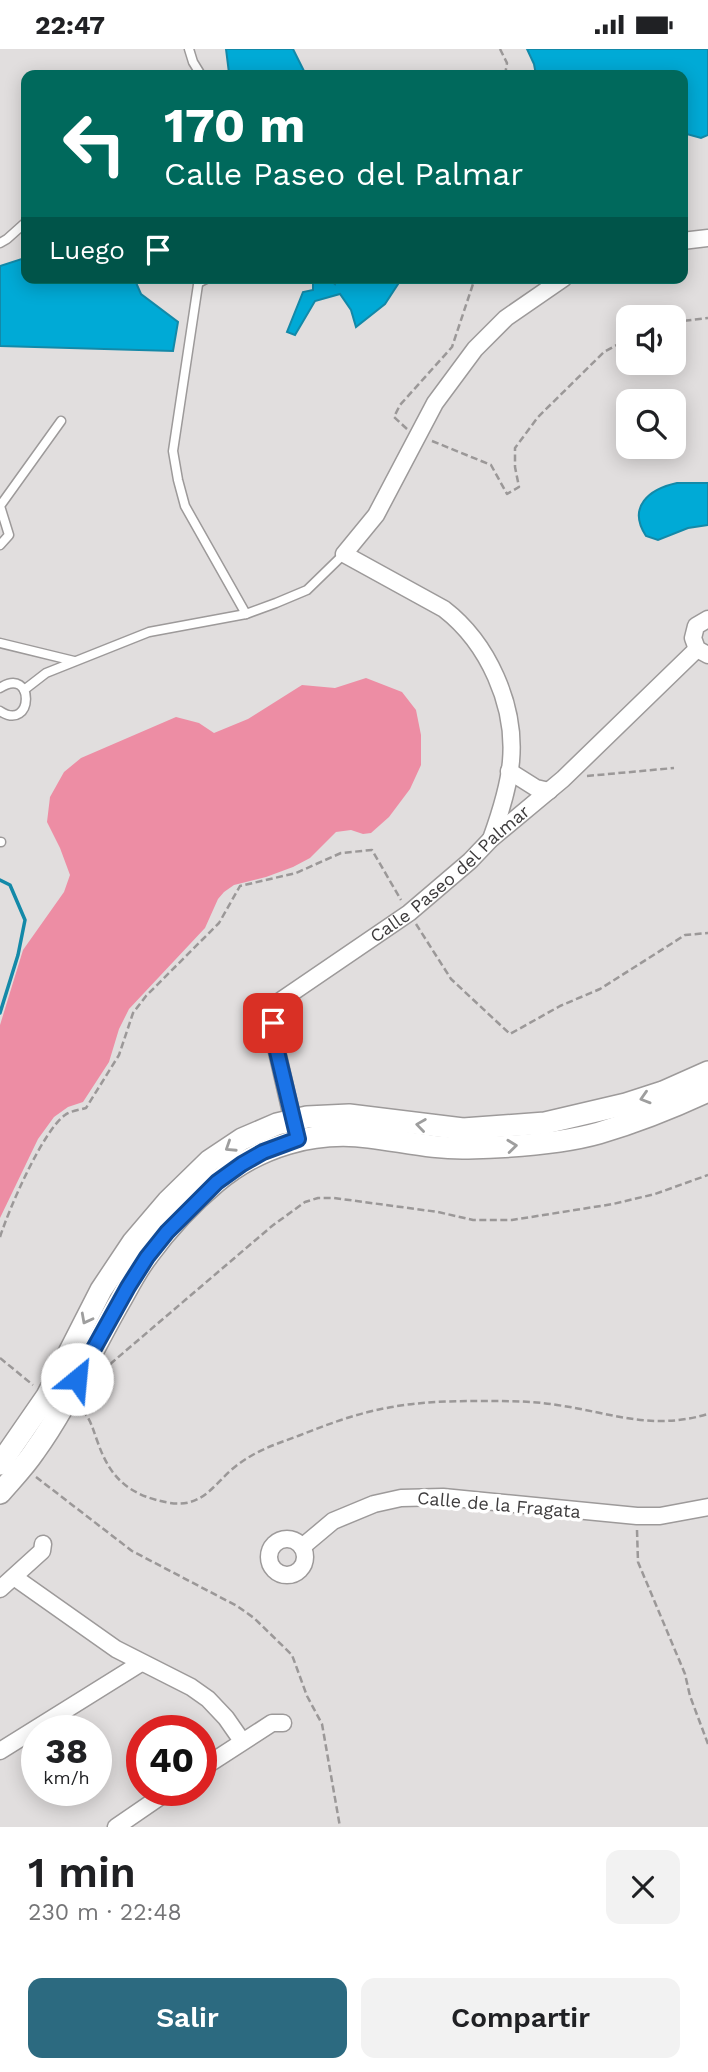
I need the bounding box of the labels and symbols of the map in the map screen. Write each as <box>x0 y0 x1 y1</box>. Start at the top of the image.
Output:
street label: Calle Paseo del Palmar <box>366 800 533 946</box>
pin <box>243 993 303 1053</box>
one-way arrow <box>639 1089 651 1104</box>
one-way arrow <box>415 1118 427 1133</box>
one-way arrow <box>225 1139 238 1152</box>
one-way arrow <box>507 1139 518 1154</box>
one-way arrow <box>80 1312 94 1324</box>
position arrow <box>40 1342 114 1416</box>
street label: Calle de la Fragata <box>416 1487 582 1522</box>
speed limit sign: 40 <box>126 1715 217 1806</box>

